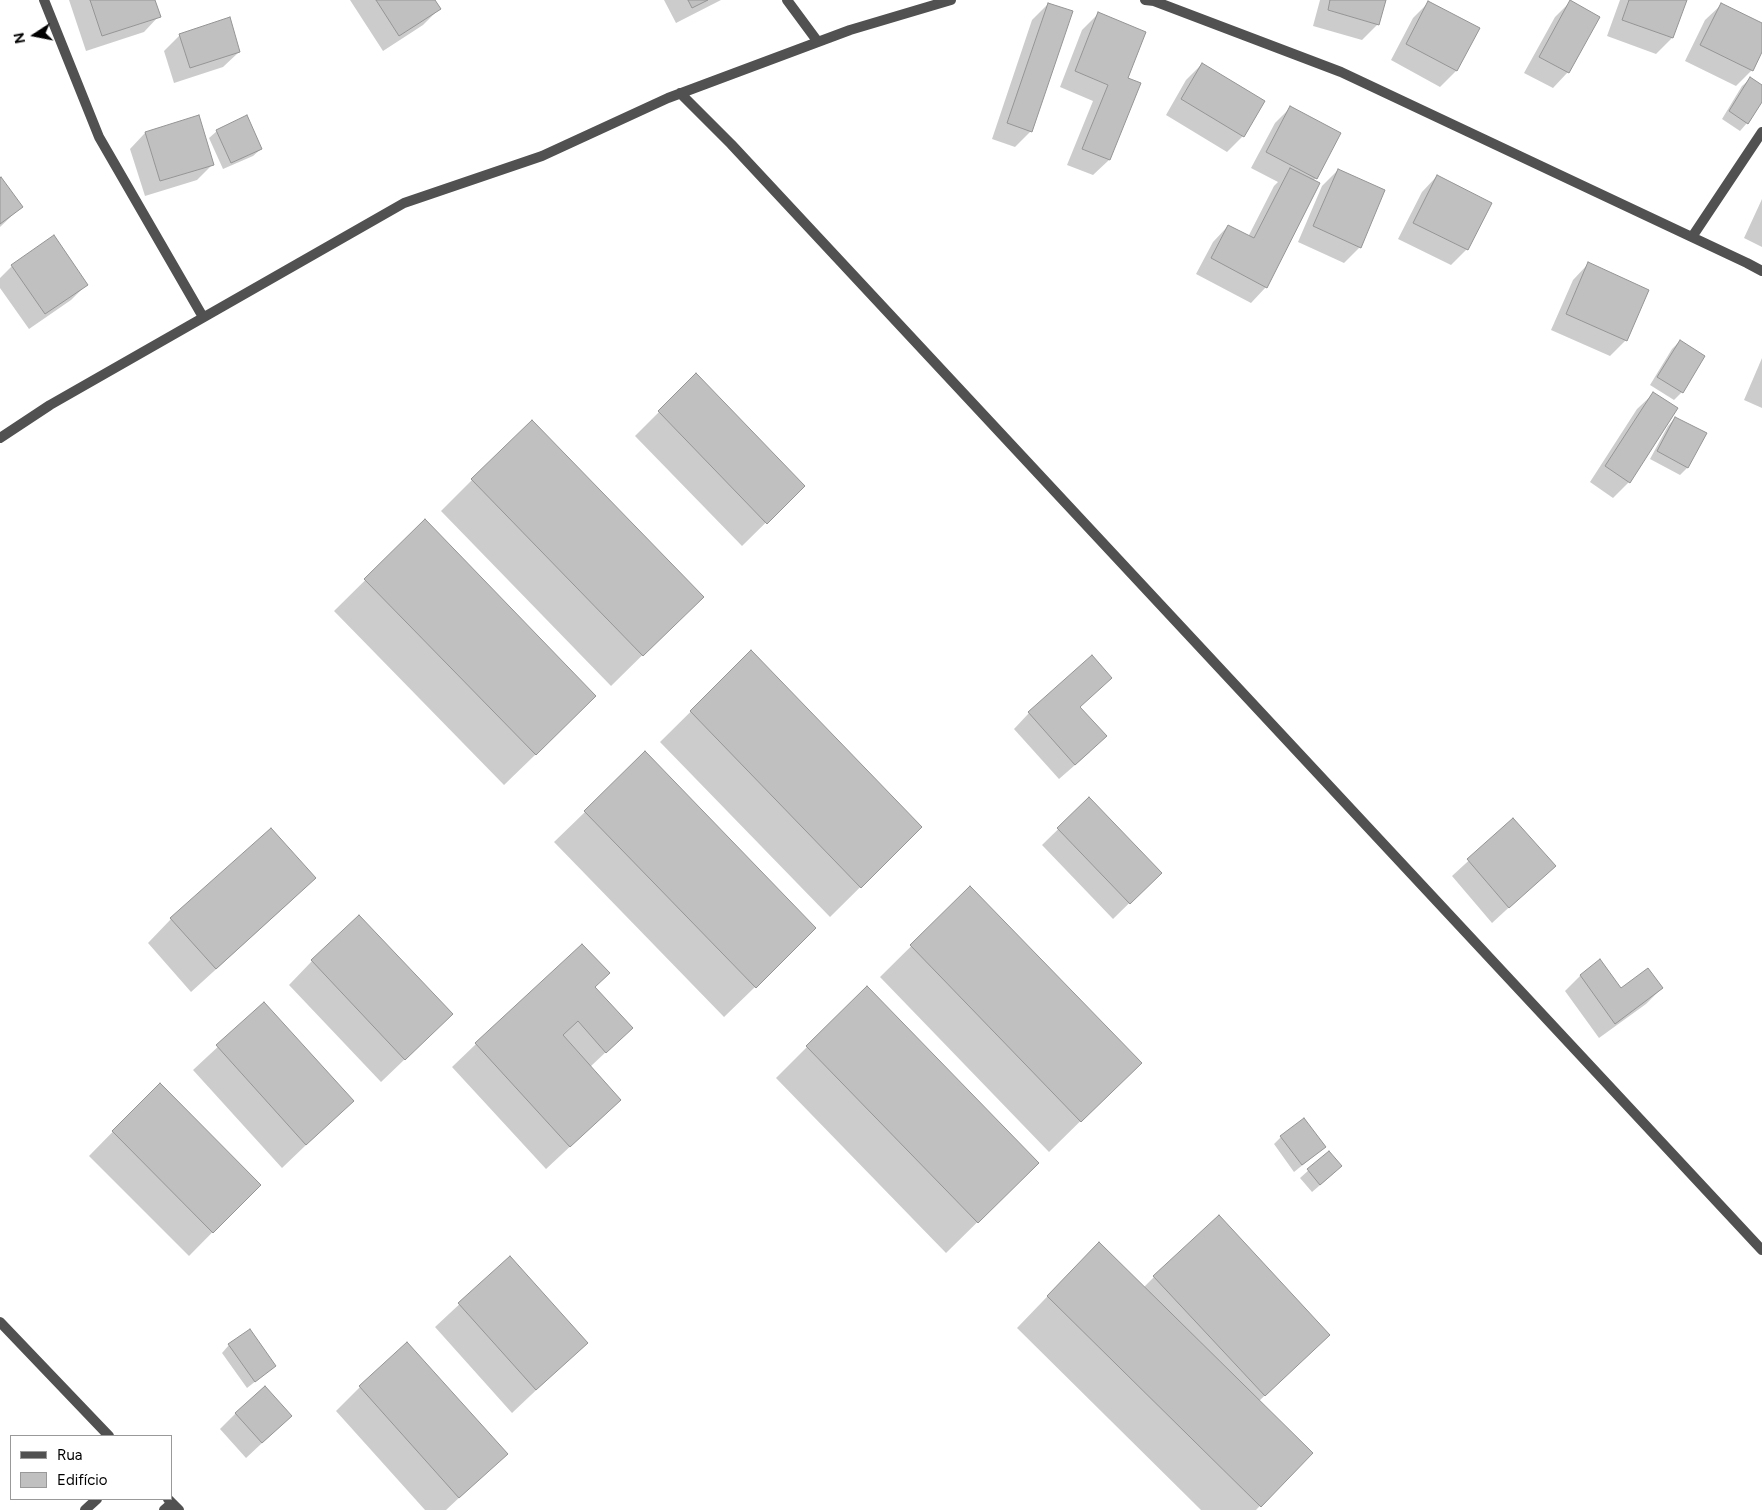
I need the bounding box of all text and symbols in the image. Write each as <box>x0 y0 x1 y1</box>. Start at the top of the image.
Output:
north arrow <box>10 10 60 60</box>
text: N <box>10 31 29 45</box>
legend <box>10 1435 172 1500</box>
text: Rua <box>57 1446 82 1464</box>
text: Edifício <box>57 1471 107 1489</box>

